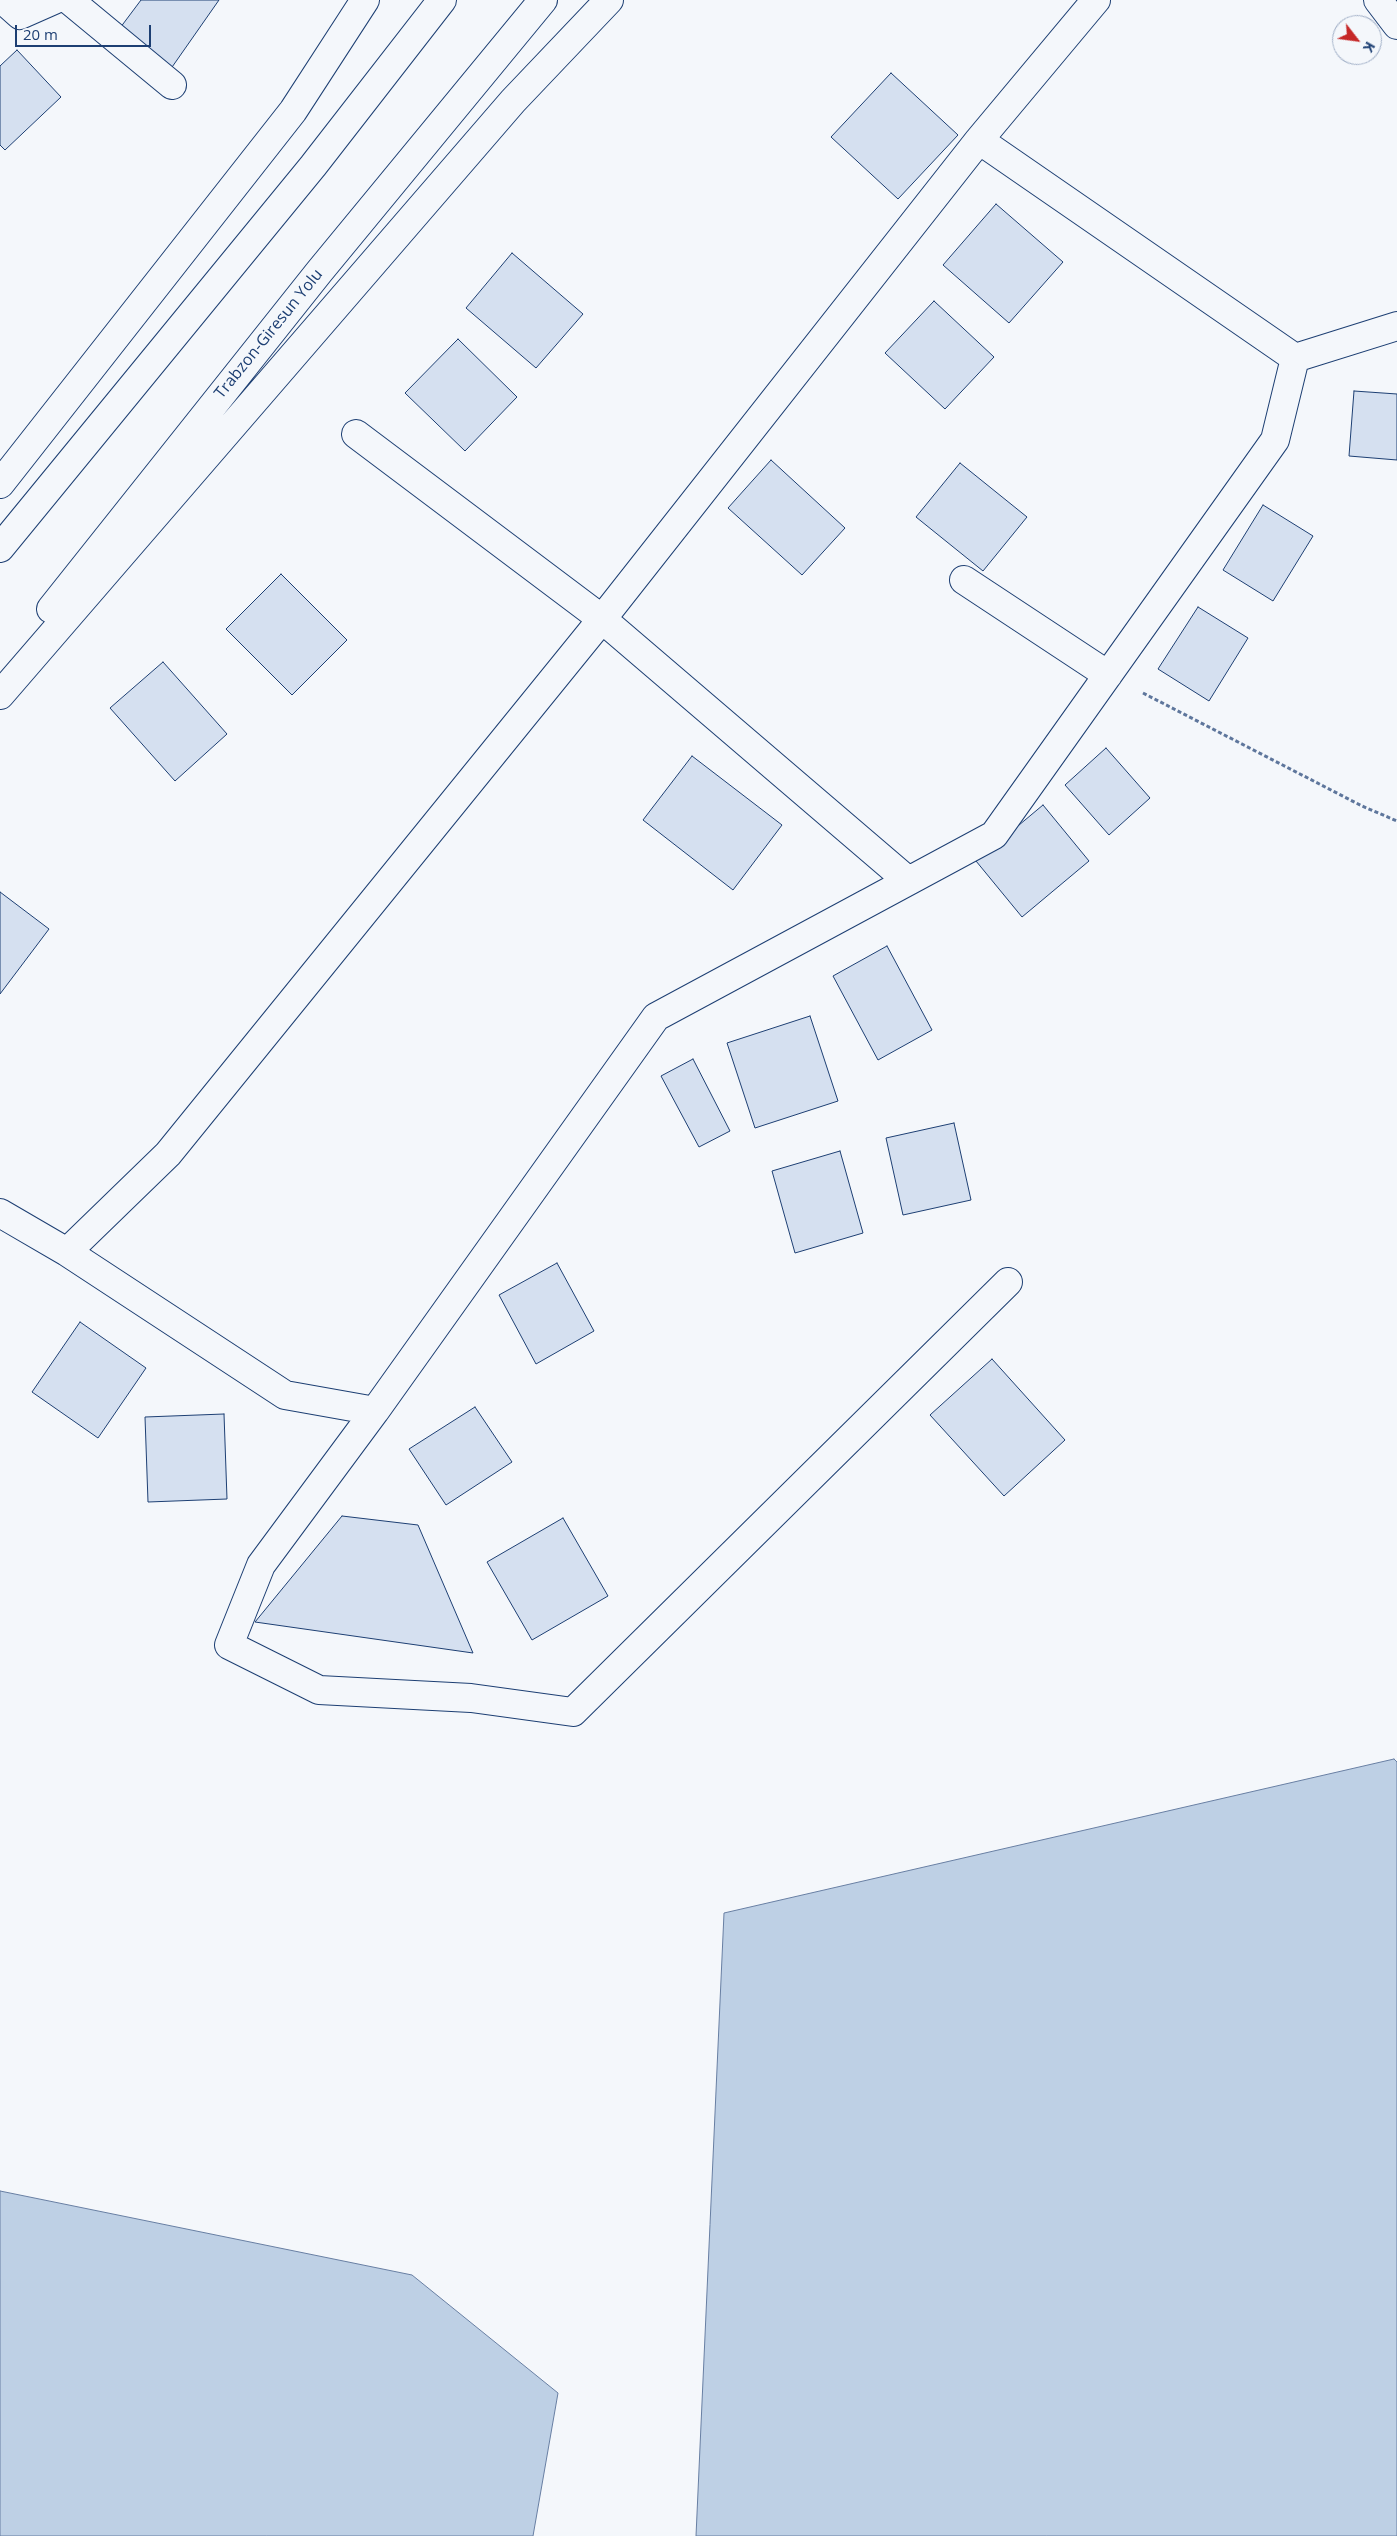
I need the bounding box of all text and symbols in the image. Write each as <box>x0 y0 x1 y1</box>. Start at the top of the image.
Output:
scale bar <box>18 15 154 47</box>
north arrow <box>1332 15 1382 65</box>
text: 20 m <box>23 24 58 44</box>
text: K <box>1359 38 1380 56</box>
street label: Trabzon-Giresun Yolu <box>211 265 327 403</box>

